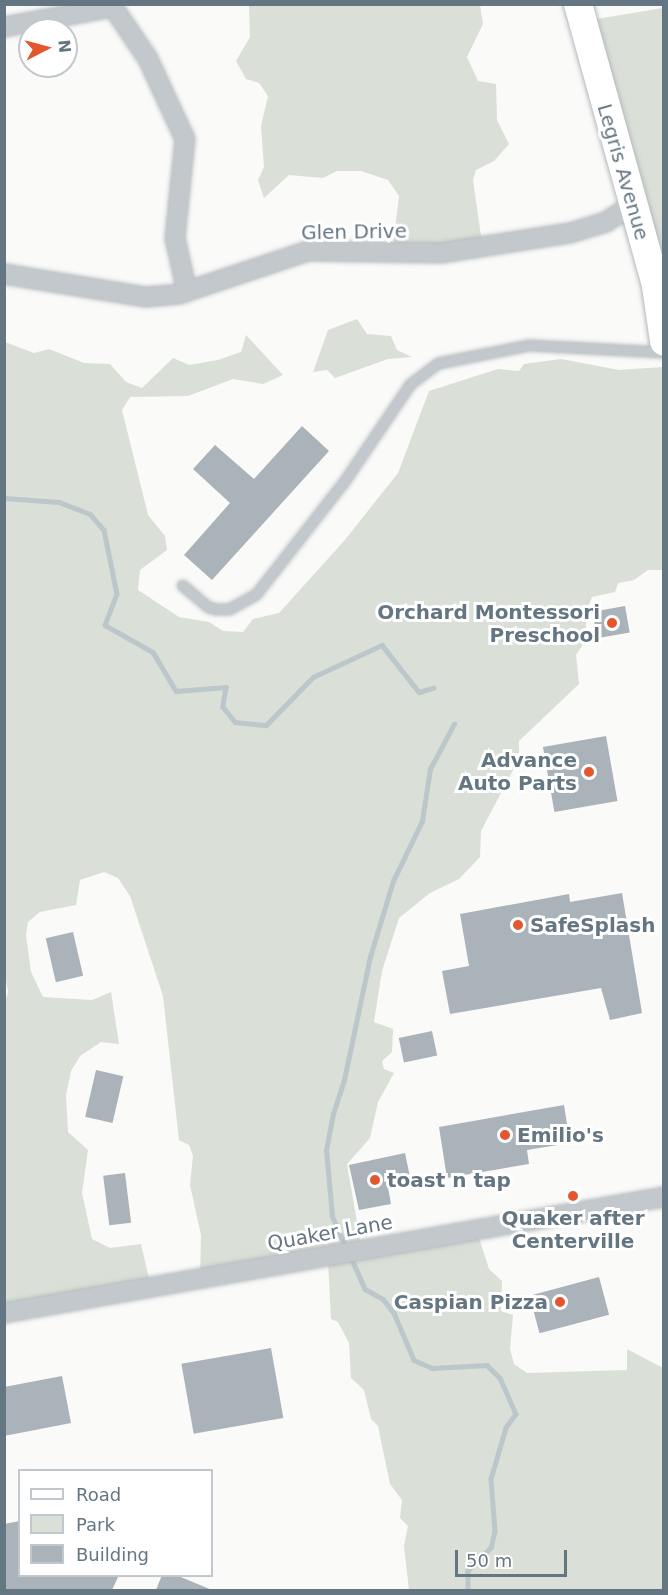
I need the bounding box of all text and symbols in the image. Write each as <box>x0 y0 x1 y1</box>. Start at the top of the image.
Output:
north arrow <box>18 18 78 78</box>
text: N <box>54 39 75 54</box>
street label: Legris Avenue <box>592 101 654 243</box>
street label: Glen Drive <box>301 219 407 245</box>
place label: Orchard Montessori Preschool <box>377 600 600 647</box>
marker: Orchard Montessori Preschool <box>605 616 619 630</box>
place label: Advance Auto Parts <box>458 748 577 795</box>
marker: Advance Auto Parts <box>582 765 596 779</box>
place label: SafeSplash <box>530 913 655 937</box>
marker: SafeSplash <box>511 918 525 932</box>
place label: Emilio's <box>517 1123 604 1147</box>
marker: Emilio's <box>498 1128 512 1142</box>
place label: toast n tap <box>387 1168 511 1192</box>
marker: toast n tap <box>368 1173 382 1187</box>
marker: Quaker after Centerville <box>566 1189 580 1203</box>
place label: Quaker after Centerville <box>501 1206 645 1253</box>
street label: Quaker Lane <box>265 1210 395 1256</box>
place label: Caspian Pizza <box>394 1290 548 1314</box>
marker: Caspian Pizza <box>553 1295 567 1309</box>
legend <box>18 1469 213 1577</box>
text: Road <box>76 1484 121 1505</box>
text: Park <box>76 1514 115 1535</box>
scale bar <box>458 1538 570 1576</box>
text: Building <box>76 1544 149 1565</box>
text: 50 m <box>466 1550 512 1571</box>

